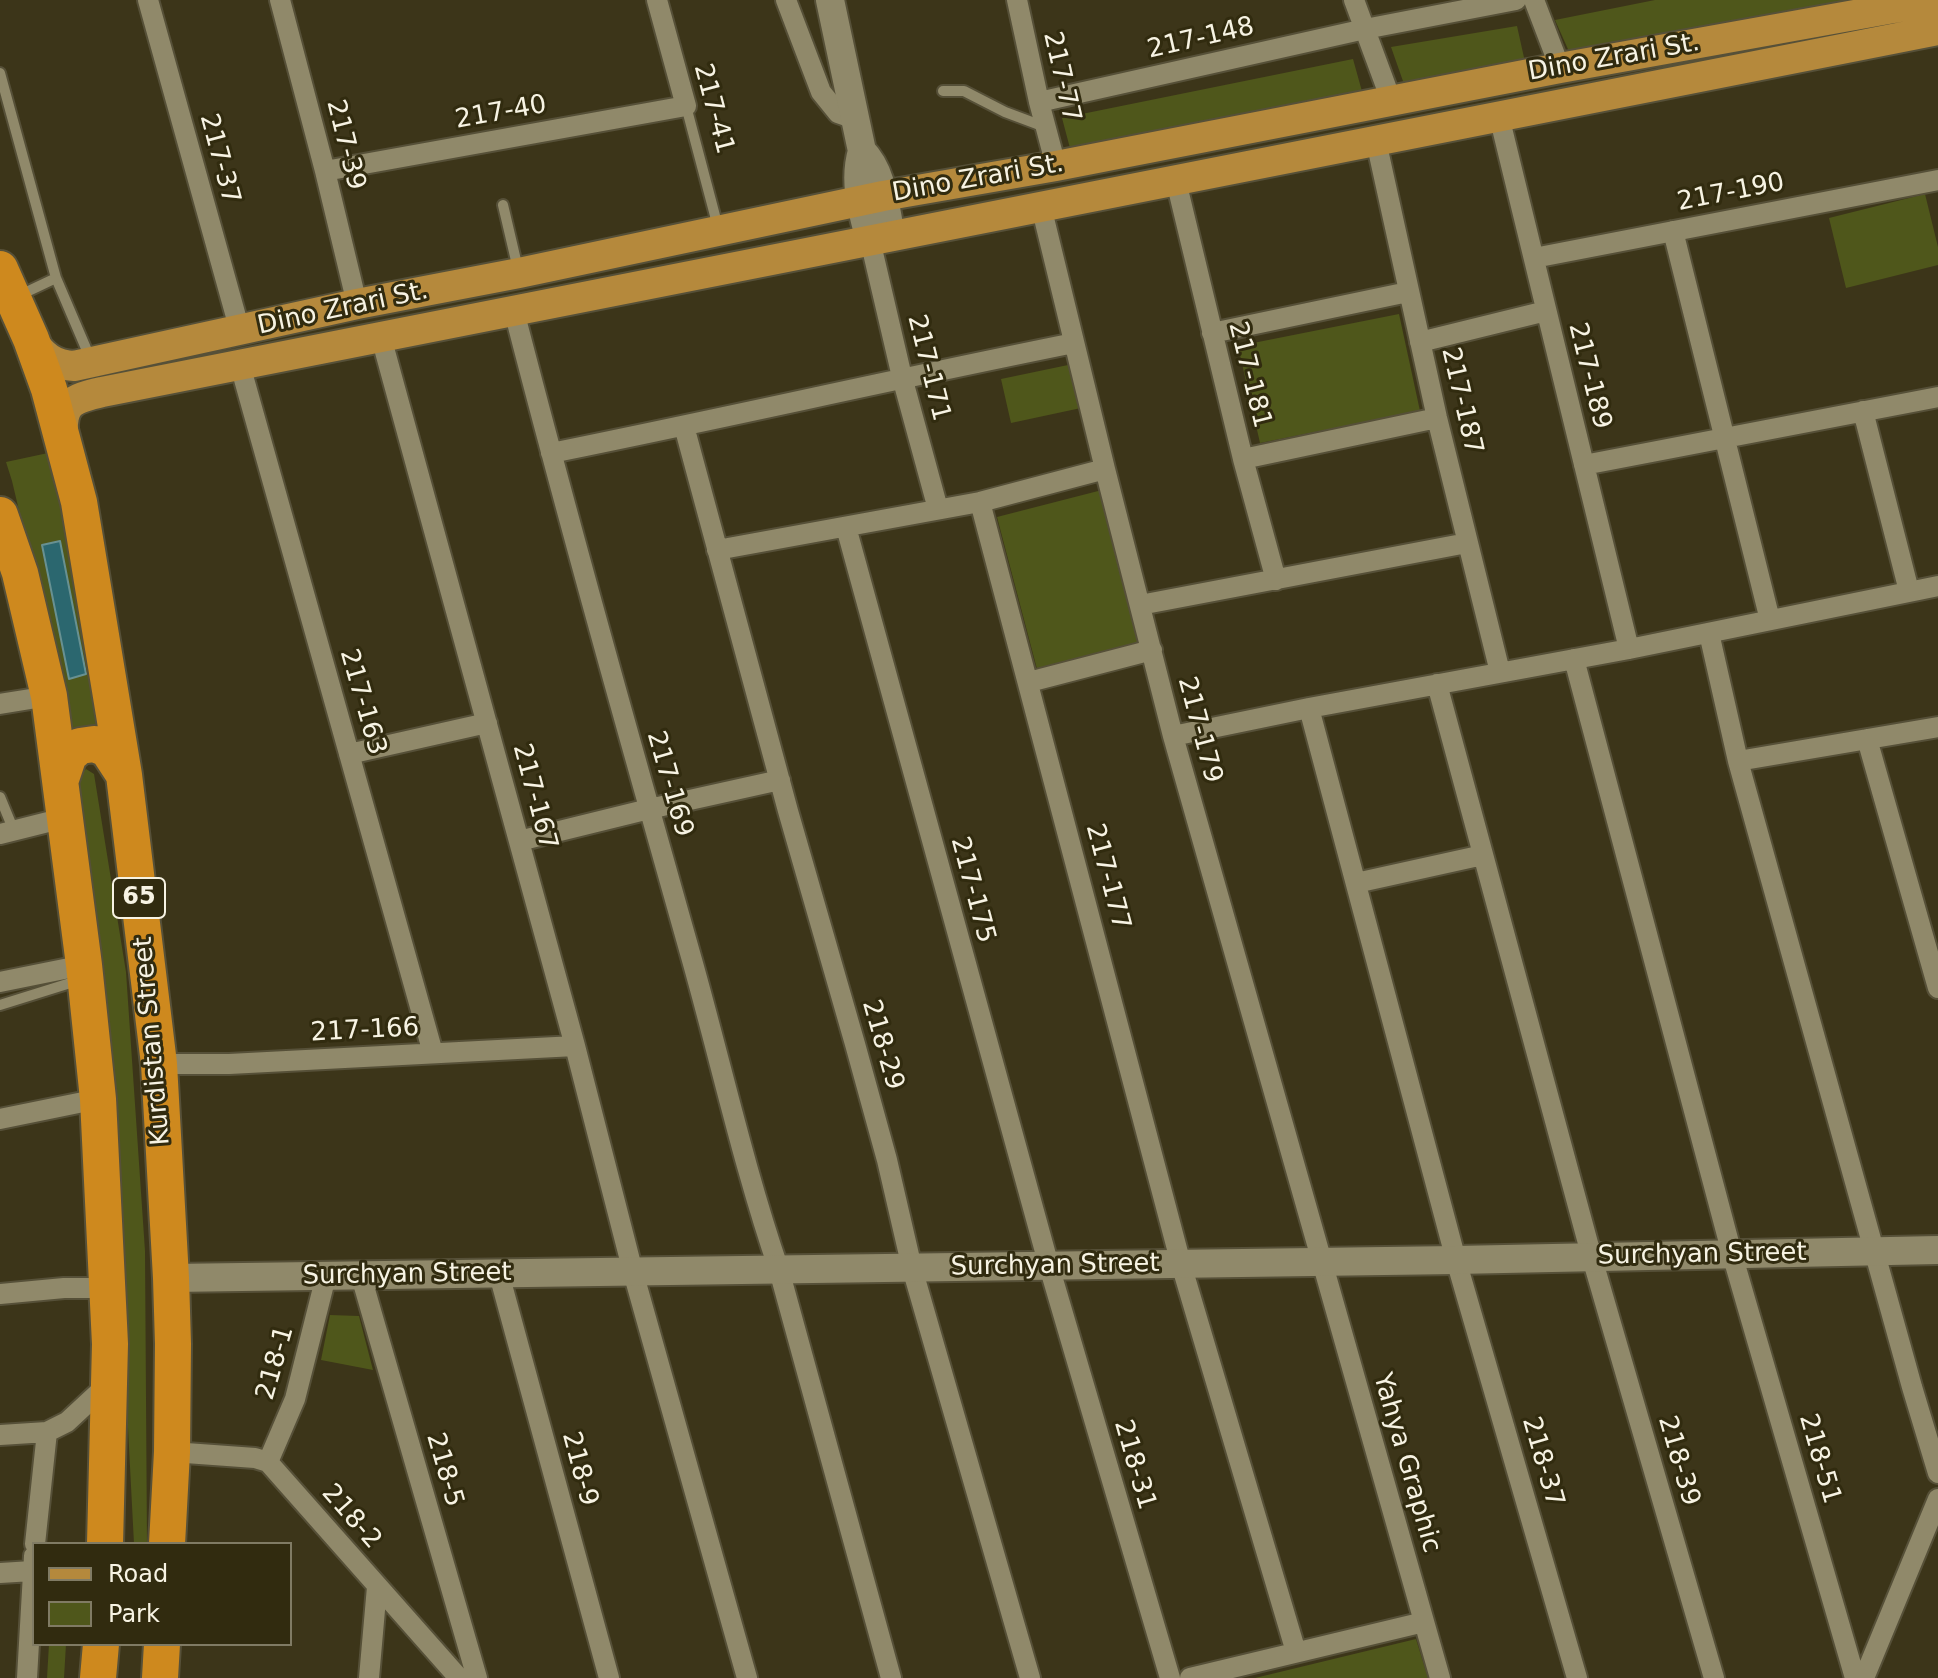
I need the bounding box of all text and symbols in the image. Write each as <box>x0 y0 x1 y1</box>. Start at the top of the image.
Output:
street label: 217-148 <box>1145 12 1257 66</box>
street label: Dino Zrari St. <box>1526 28 1702 88</box>
street label: 217-77 <box>1035 29 1087 125</box>
street label: 217-41 <box>686 60 740 158</box>
street label: 217-40 <box>453 90 549 136</box>
street label: 217-39 <box>319 97 371 193</box>
street label: 217-37 <box>192 110 246 208</box>
street label: Dino Zrari St. <box>890 149 1066 209</box>
street label: 217-190 <box>1675 167 1787 219</box>
street label: Dino Zrari St. <box>255 276 431 342</box>
street label: 217-171 <box>900 312 956 424</box>
street label: 217-181 <box>1221 319 1277 431</box>
street label: 217-189 <box>1561 320 1617 432</box>
street label: 217-187 <box>1434 345 1488 457</box>
street label: 217-163 <box>332 645 392 759</box>
street label: 217-179 <box>1170 673 1228 787</box>
street label: 217-169 <box>639 727 699 841</box>
street label: 217-167 <box>505 740 563 854</box>
street label: 217-177 <box>1078 820 1136 934</box>
street label: 217-175 <box>943 833 1001 947</box>
road number: 65 <box>113 878 165 918</box>
street label: Kurdistan Street <box>128 935 178 1147</box>
street label: 218-29 <box>854 996 910 1094</box>
street label: 217-166 <box>310 1013 420 1049</box>
street label: Surchyan Street <box>1597 1238 1807 1272</box>
street label: Surchyan Street <box>950 1249 1160 1283</box>
street label: Surchyan Street <box>302 1258 512 1292</box>
street label: 218-1 <box>251 1322 301 1404</box>
street label: Yahya Graphic <box>1365 1370 1447 1556</box>
street label: 218-51 <box>1791 1410 1847 1508</box>
street label: 218-39 <box>1650 1412 1706 1510</box>
street label: 218-37 <box>1514 1413 1570 1511</box>
street label: 218-31 <box>1106 1416 1162 1514</box>
street label: 218-9 <box>554 1428 604 1510</box>
street label: 218-5 <box>419 1429 469 1511</box>
street label: 218-2 <box>314 1478 388 1556</box>
legend <box>32 1542 292 1646</box>
text: Road <box>108 1560 168 1588</box>
text: Park <box>108 1600 160 1628</box>

